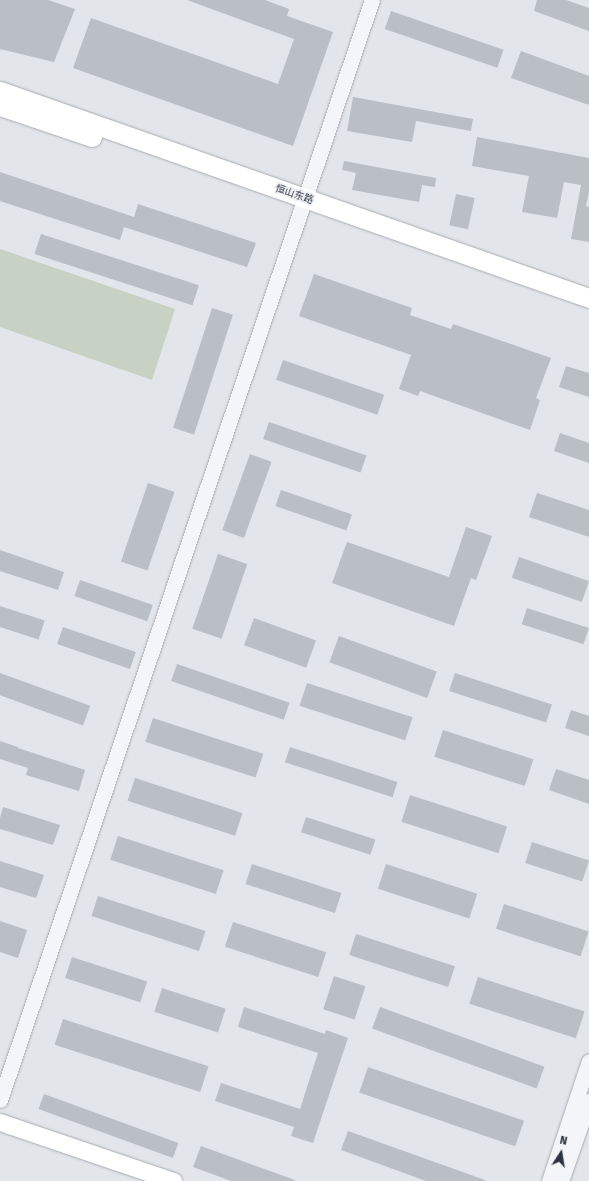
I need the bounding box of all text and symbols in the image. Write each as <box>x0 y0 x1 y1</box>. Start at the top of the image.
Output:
street label: 恒山东路 <box>273 183 315 207</box>
north arrow <box>541 1133 581 1173</box>
text: N <box>559 1134 569 1148</box>

